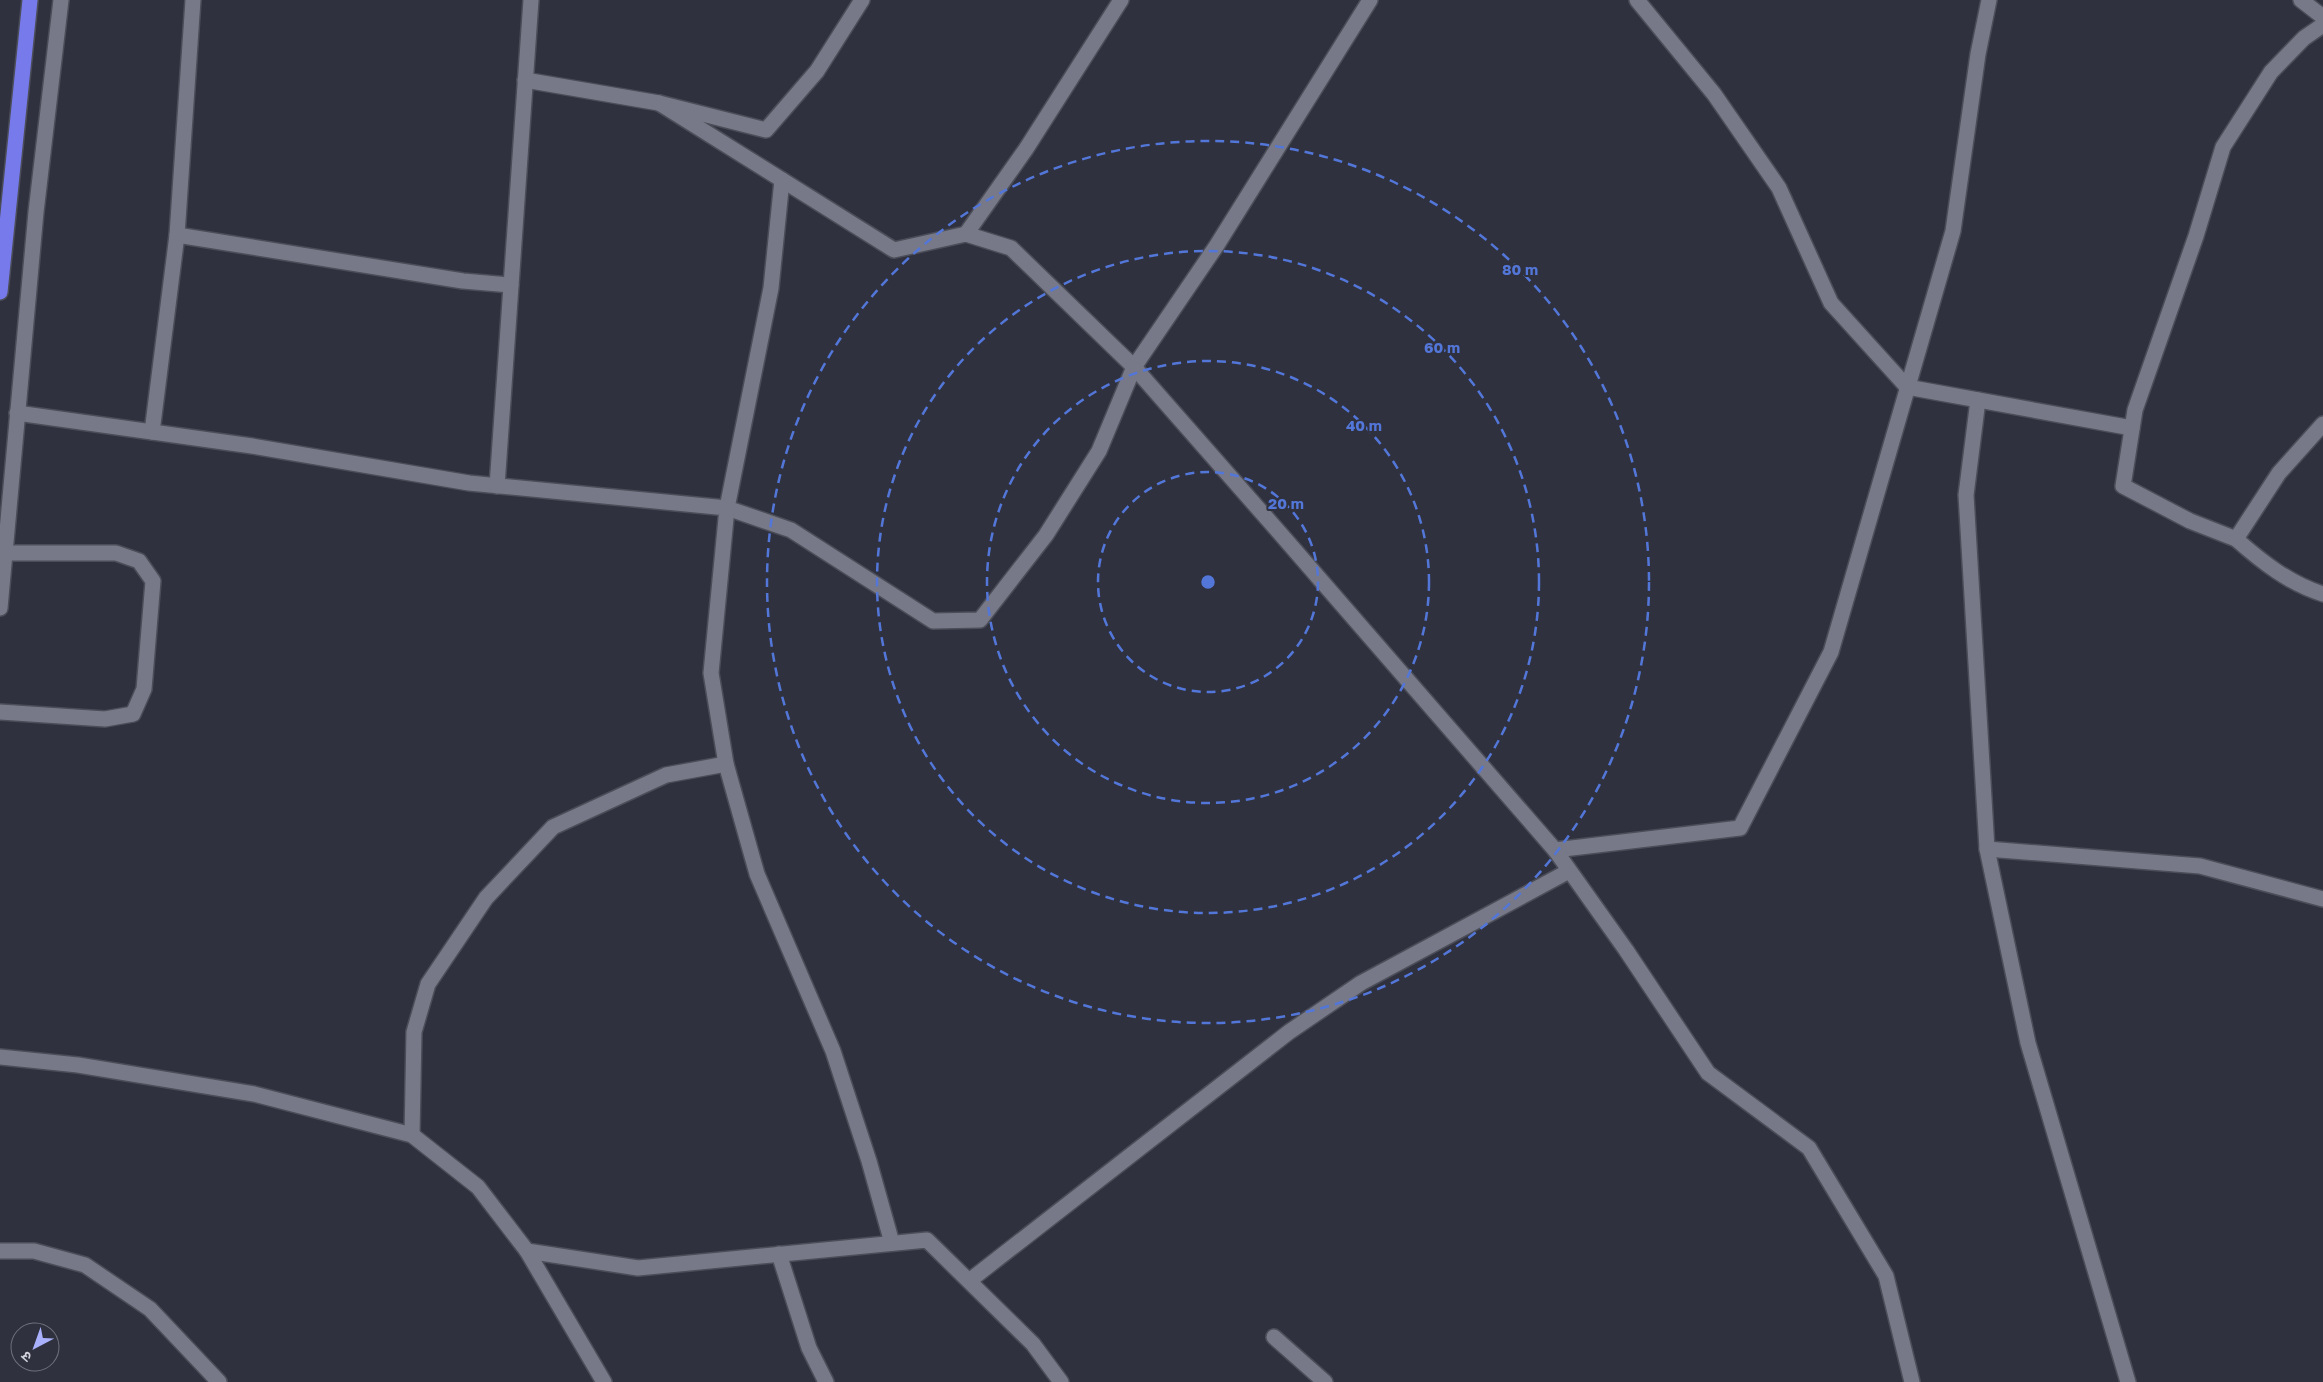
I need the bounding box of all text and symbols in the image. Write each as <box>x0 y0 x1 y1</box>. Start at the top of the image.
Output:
text: 80 m <box>1502 260 1538 278</box>
text: 60 m <box>1424 338 1460 356</box>
text: 40 m <box>1346 416 1382 434</box>
text: 20 m <box>1268 494 1304 512</box>
centre of rings <box>1199 573 1217 591</box>
north arrow <box>10 1322 60 1372</box>
text: उ <box>17 1348 35 1366</box>

